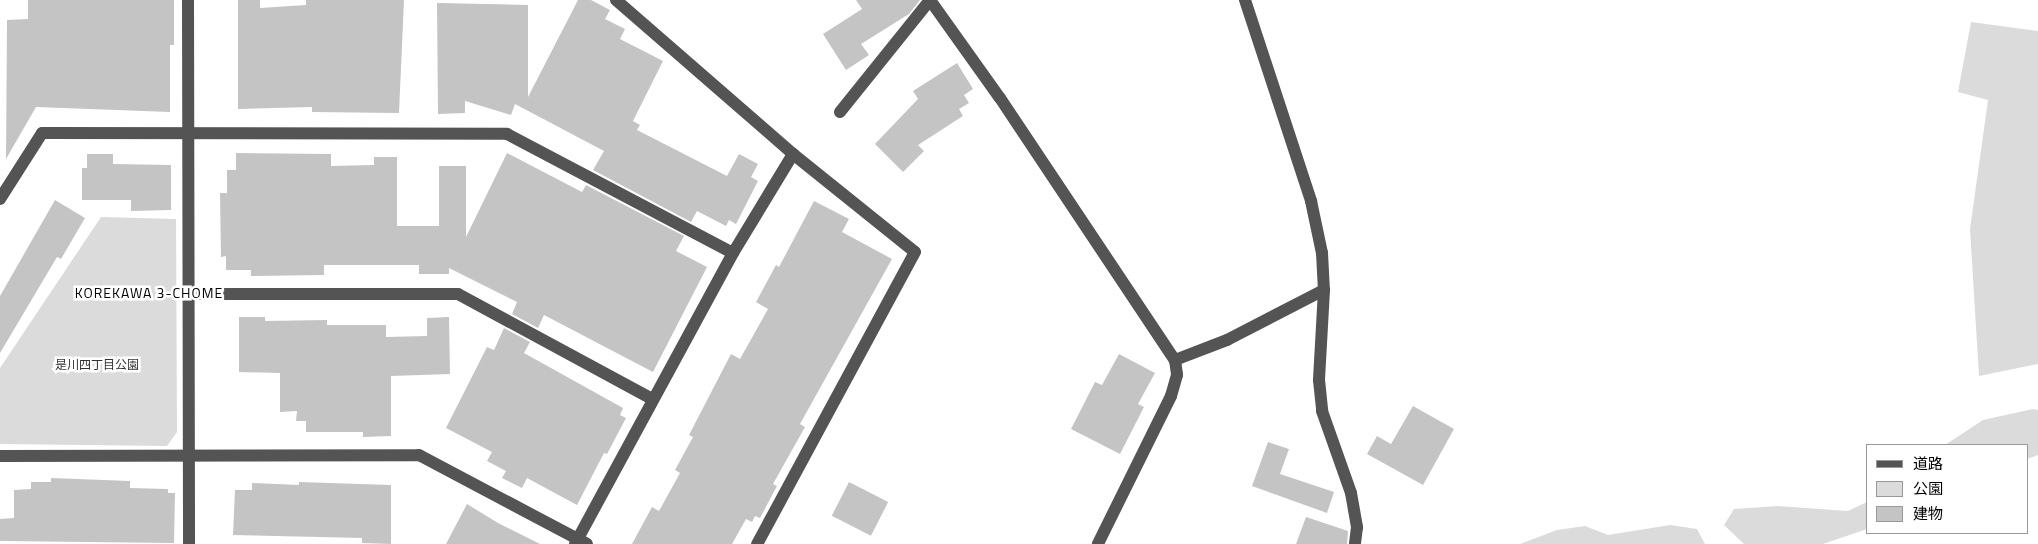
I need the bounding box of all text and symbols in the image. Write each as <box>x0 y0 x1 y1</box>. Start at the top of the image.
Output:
district label: KOREKAWA 3-CHOME <box>73 285 225 301</box>
park label: 是川四丁目公園 <box>55 358 139 372</box>
legend <box>1866 444 2028 534</box>
text: 道路 <box>1913 452 1943 475</box>
text: 公園 <box>1913 477 1943 500</box>
text: 建物 <box>1913 502 1943 525</box>

